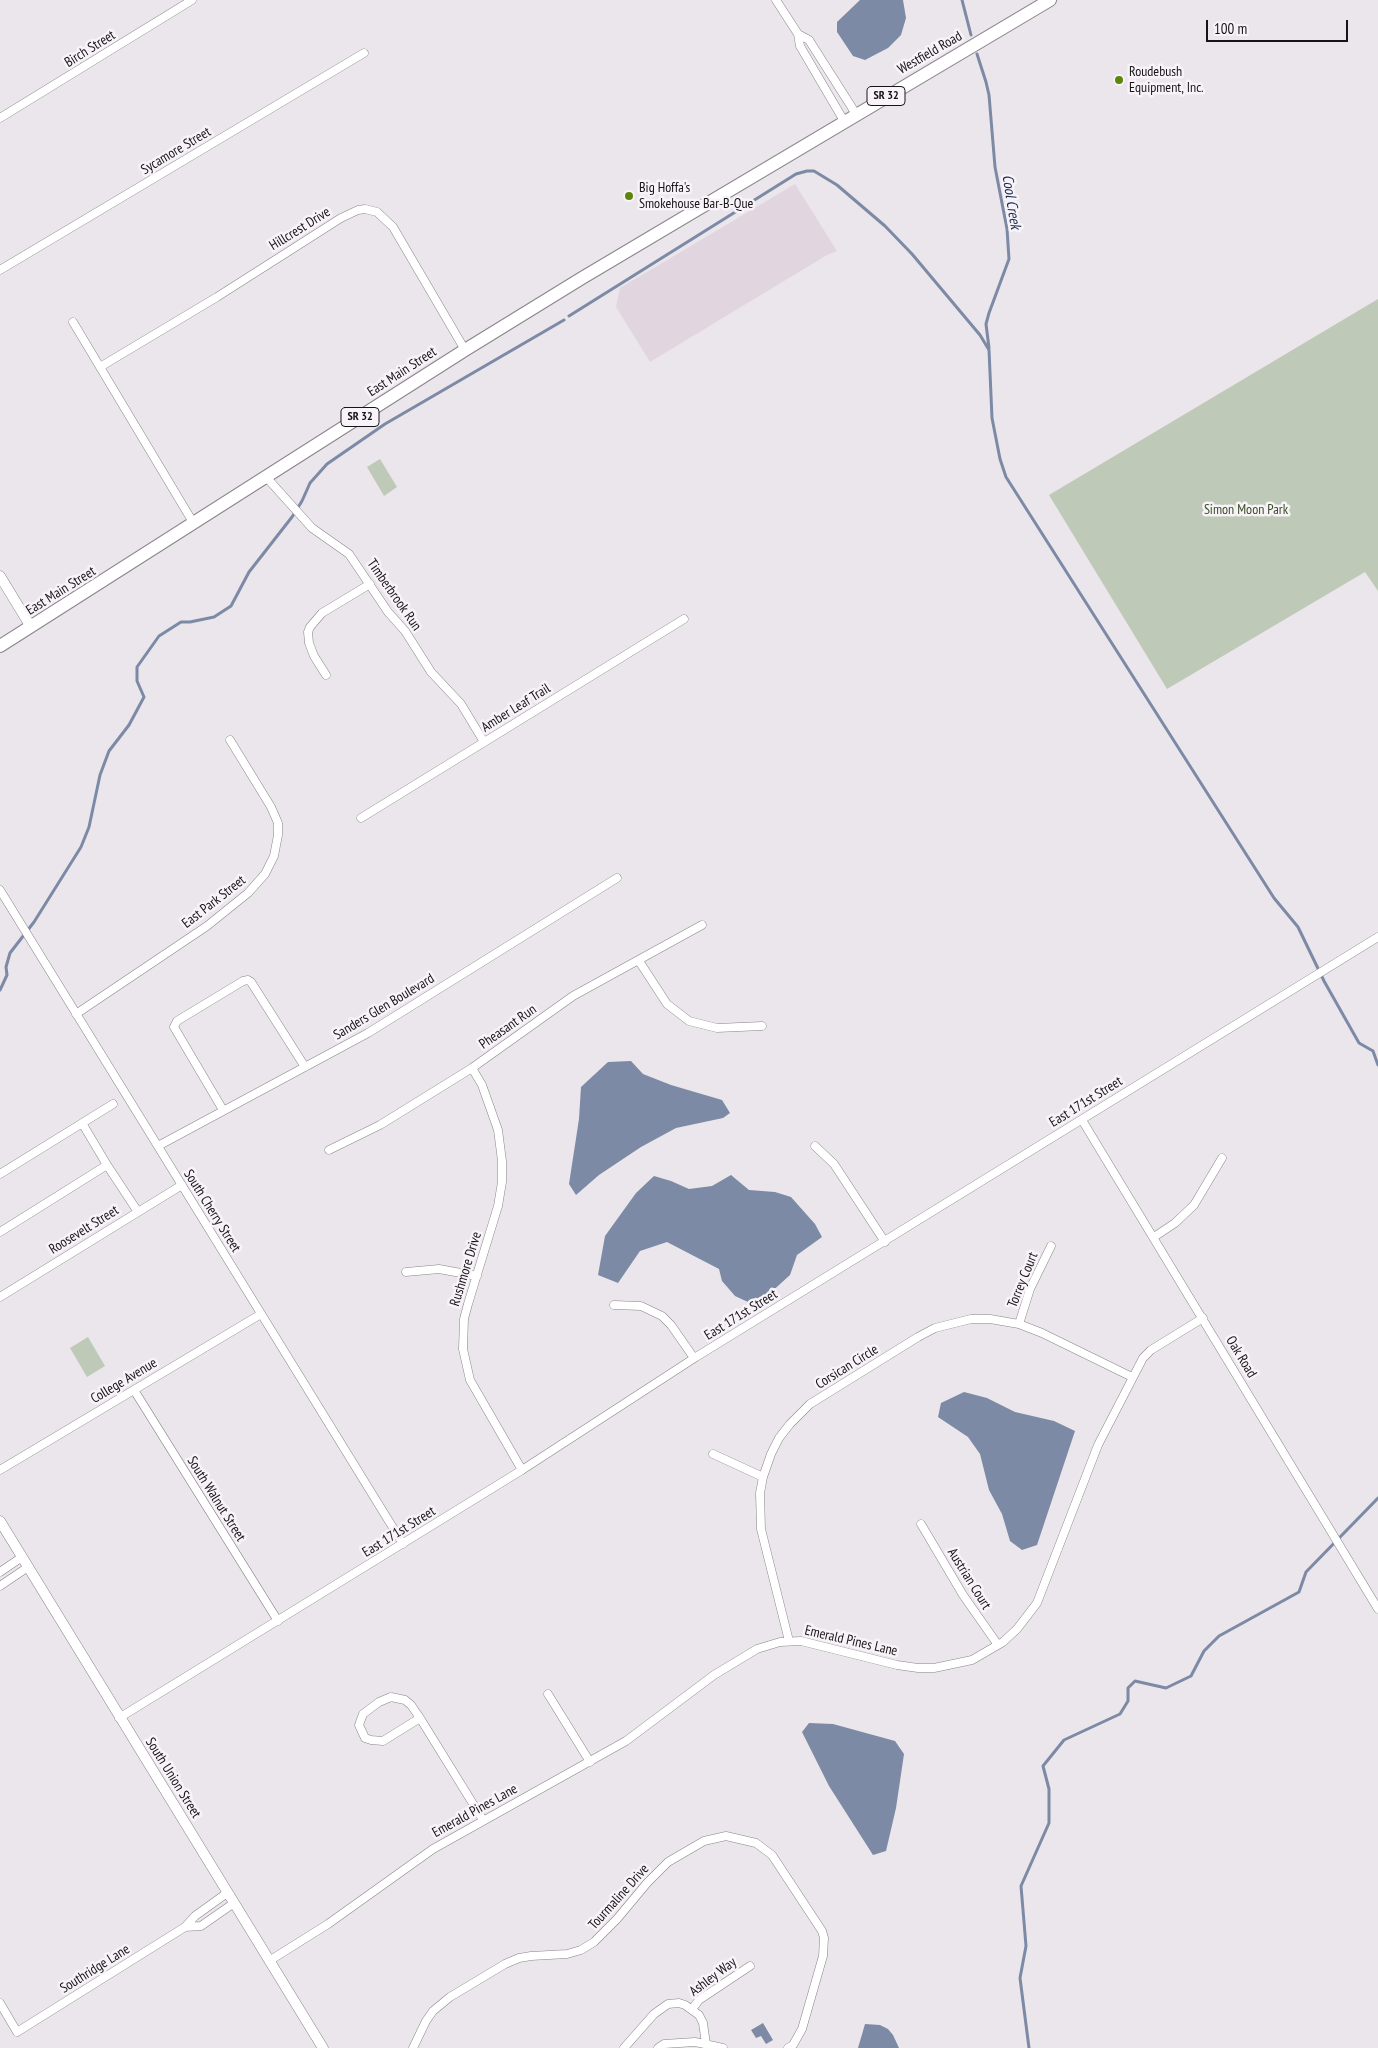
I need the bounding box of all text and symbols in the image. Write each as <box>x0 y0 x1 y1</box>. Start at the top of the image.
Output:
scale bar <box>1208 10 1350 42</box>
text: 100 m <box>1214 19 1247 38</box>
street label: Birch Street <box>62 27 118 71</box>
street label: Westfield Road <box>895 28 965 78</box>
place label: Roudebush Equipment, Inc. <box>1129 64 1204 96</box>
marker: Roudebush Equipment, Inc. <box>1113 74 1125 86</box>
road number: SR 32 <box>867 86 905 105</box>
street label: Sycamore Street <box>138 124 214 178</box>
water label: Cool Creek <box>998 173 1024 231</box>
place label: Big Hoffa's Smokehouse Bar-B-Que <box>639 180 753 212</box>
marker: Big Hoffa's Smokehouse Bar-B-Que <box>623 190 635 202</box>
street label: Hillcrest Drive <box>266 204 334 254</box>
street label: East Main Street <box>364 343 440 401</box>
road number: SR 32 <box>341 408 379 427</box>
park label: Simon Moon Park <box>1204 502 1288 518</box>
street label: Timberbrook Run <box>363 556 425 634</box>
street label: East Main Street <box>23 563 99 619</box>
street label: Amber Leaf Trail <box>478 680 554 736</box>
street label: East Park Street <box>179 872 249 932</box>
street label: Sanders Glen Boulevard <box>331 970 437 1044</box>
street label: Pheasant Run <box>476 1001 540 1053</box>
street label: East 171st Street <box>1047 1073 1125 1131</box>
street label: South Cherry Street <box>180 1167 244 1255</box>
street label: Roosevelt Street <box>46 1202 122 1258</box>
street label: Rushmore Drive <box>447 1230 485 1308</box>
street label: Torrey Court <box>1004 1250 1042 1310</box>
street label: East 171st Street <box>702 1286 780 1344</box>
street label: Oak Road <box>1222 1333 1260 1381</box>
street label: Corsican Circle <box>813 1341 881 1393</box>
street label: College Avenue <box>88 1355 160 1407</box>
street label: South Walnut Street <box>183 1453 249 1545</box>
street label: East 171st Street <box>360 1503 438 1561</box>
street label: Austrian Court <box>944 1545 994 1613</box>
street label: Emerald Pines Lane <box>803 1622 899 1660</box>
street label: South Union Street <box>142 1735 204 1821</box>
street label: Emerald Pines Lane <box>429 1781 521 1841</box>
street label: Tourmaline Drive <box>585 1861 653 1933</box>
street label: Southridge Lane <box>57 1941 133 1997</box>
street label: Ashley Way <box>686 1954 740 2000</box>

